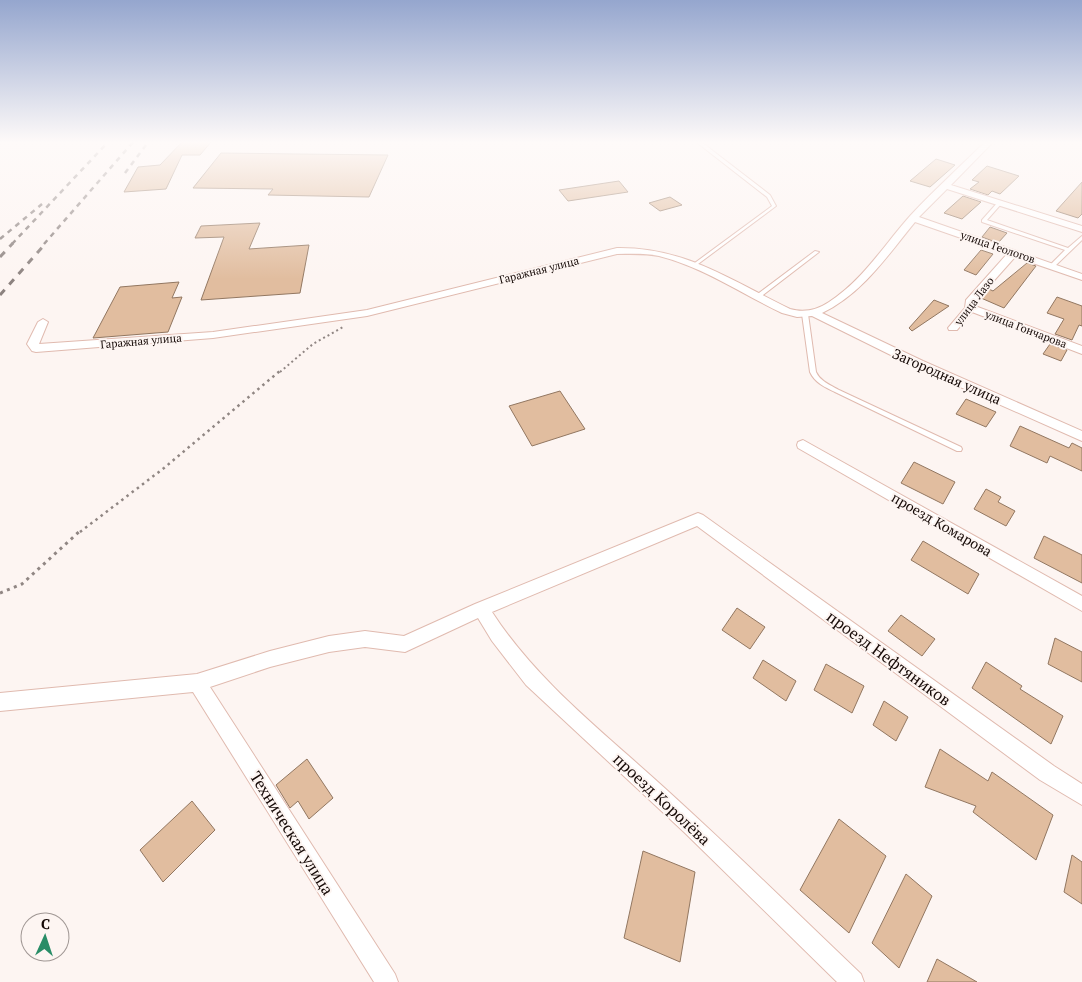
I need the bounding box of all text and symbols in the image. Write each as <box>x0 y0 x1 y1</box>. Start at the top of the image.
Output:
street label: улица Геологов <box>958 227 1037 266</box>
street label: Гаражная улица <box>498 253 581 287</box>
street label: улица Лазо <box>951 274 997 329</box>
street label: улица Гончарова <box>982 307 1069 351</box>
street label: Гаражная улица <box>100 330 183 352</box>
street label: Загородная улица <box>890 344 1004 408</box>
street label: проезд Комарова <box>888 488 996 560</box>
street label: проезд Нефтяников <box>822 605 956 711</box>
street label: проезд Королёва <box>609 748 715 850</box>
street label: Техническая улица <box>245 767 339 899</box>
north arrow <box>20 912 70 962</box>
text: С <box>41 914 51 933</box>

